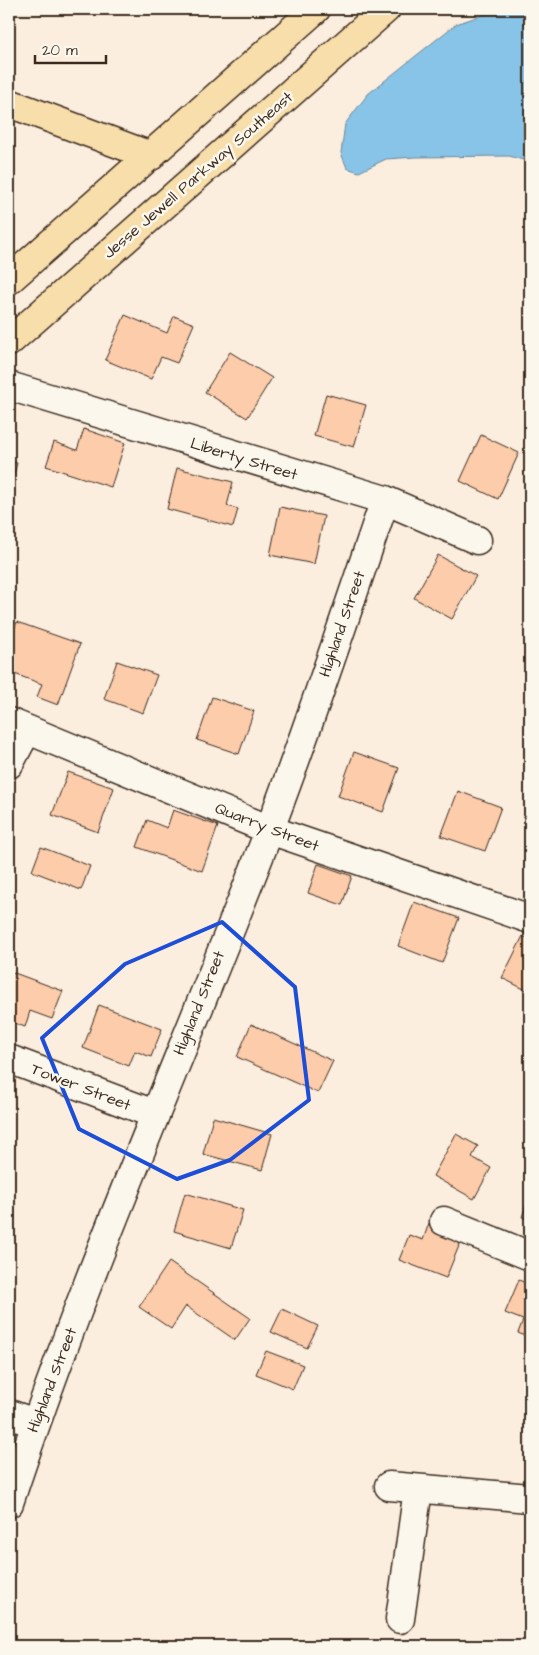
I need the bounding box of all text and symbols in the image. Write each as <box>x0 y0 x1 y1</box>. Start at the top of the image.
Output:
scale bar <box>35 32 106 64</box>
text: 20 m <box>42 40 78 61</box>
street label: Jesse Jewell Parkway Southeast <box>98 86 299 264</box>
street label: Liberty Street <box>187 432 301 487</box>
street label: Highland Street <box>314 567 372 680</box>
street label: Quarry Street <box>211 797 323 858</box>
street label: Highland Street <box>168 947 231 1059</box>
street label: Tower Street <box>28 1058 135 1116</box>
street label: Highland Street <box>22 1324 83 1436</box>

